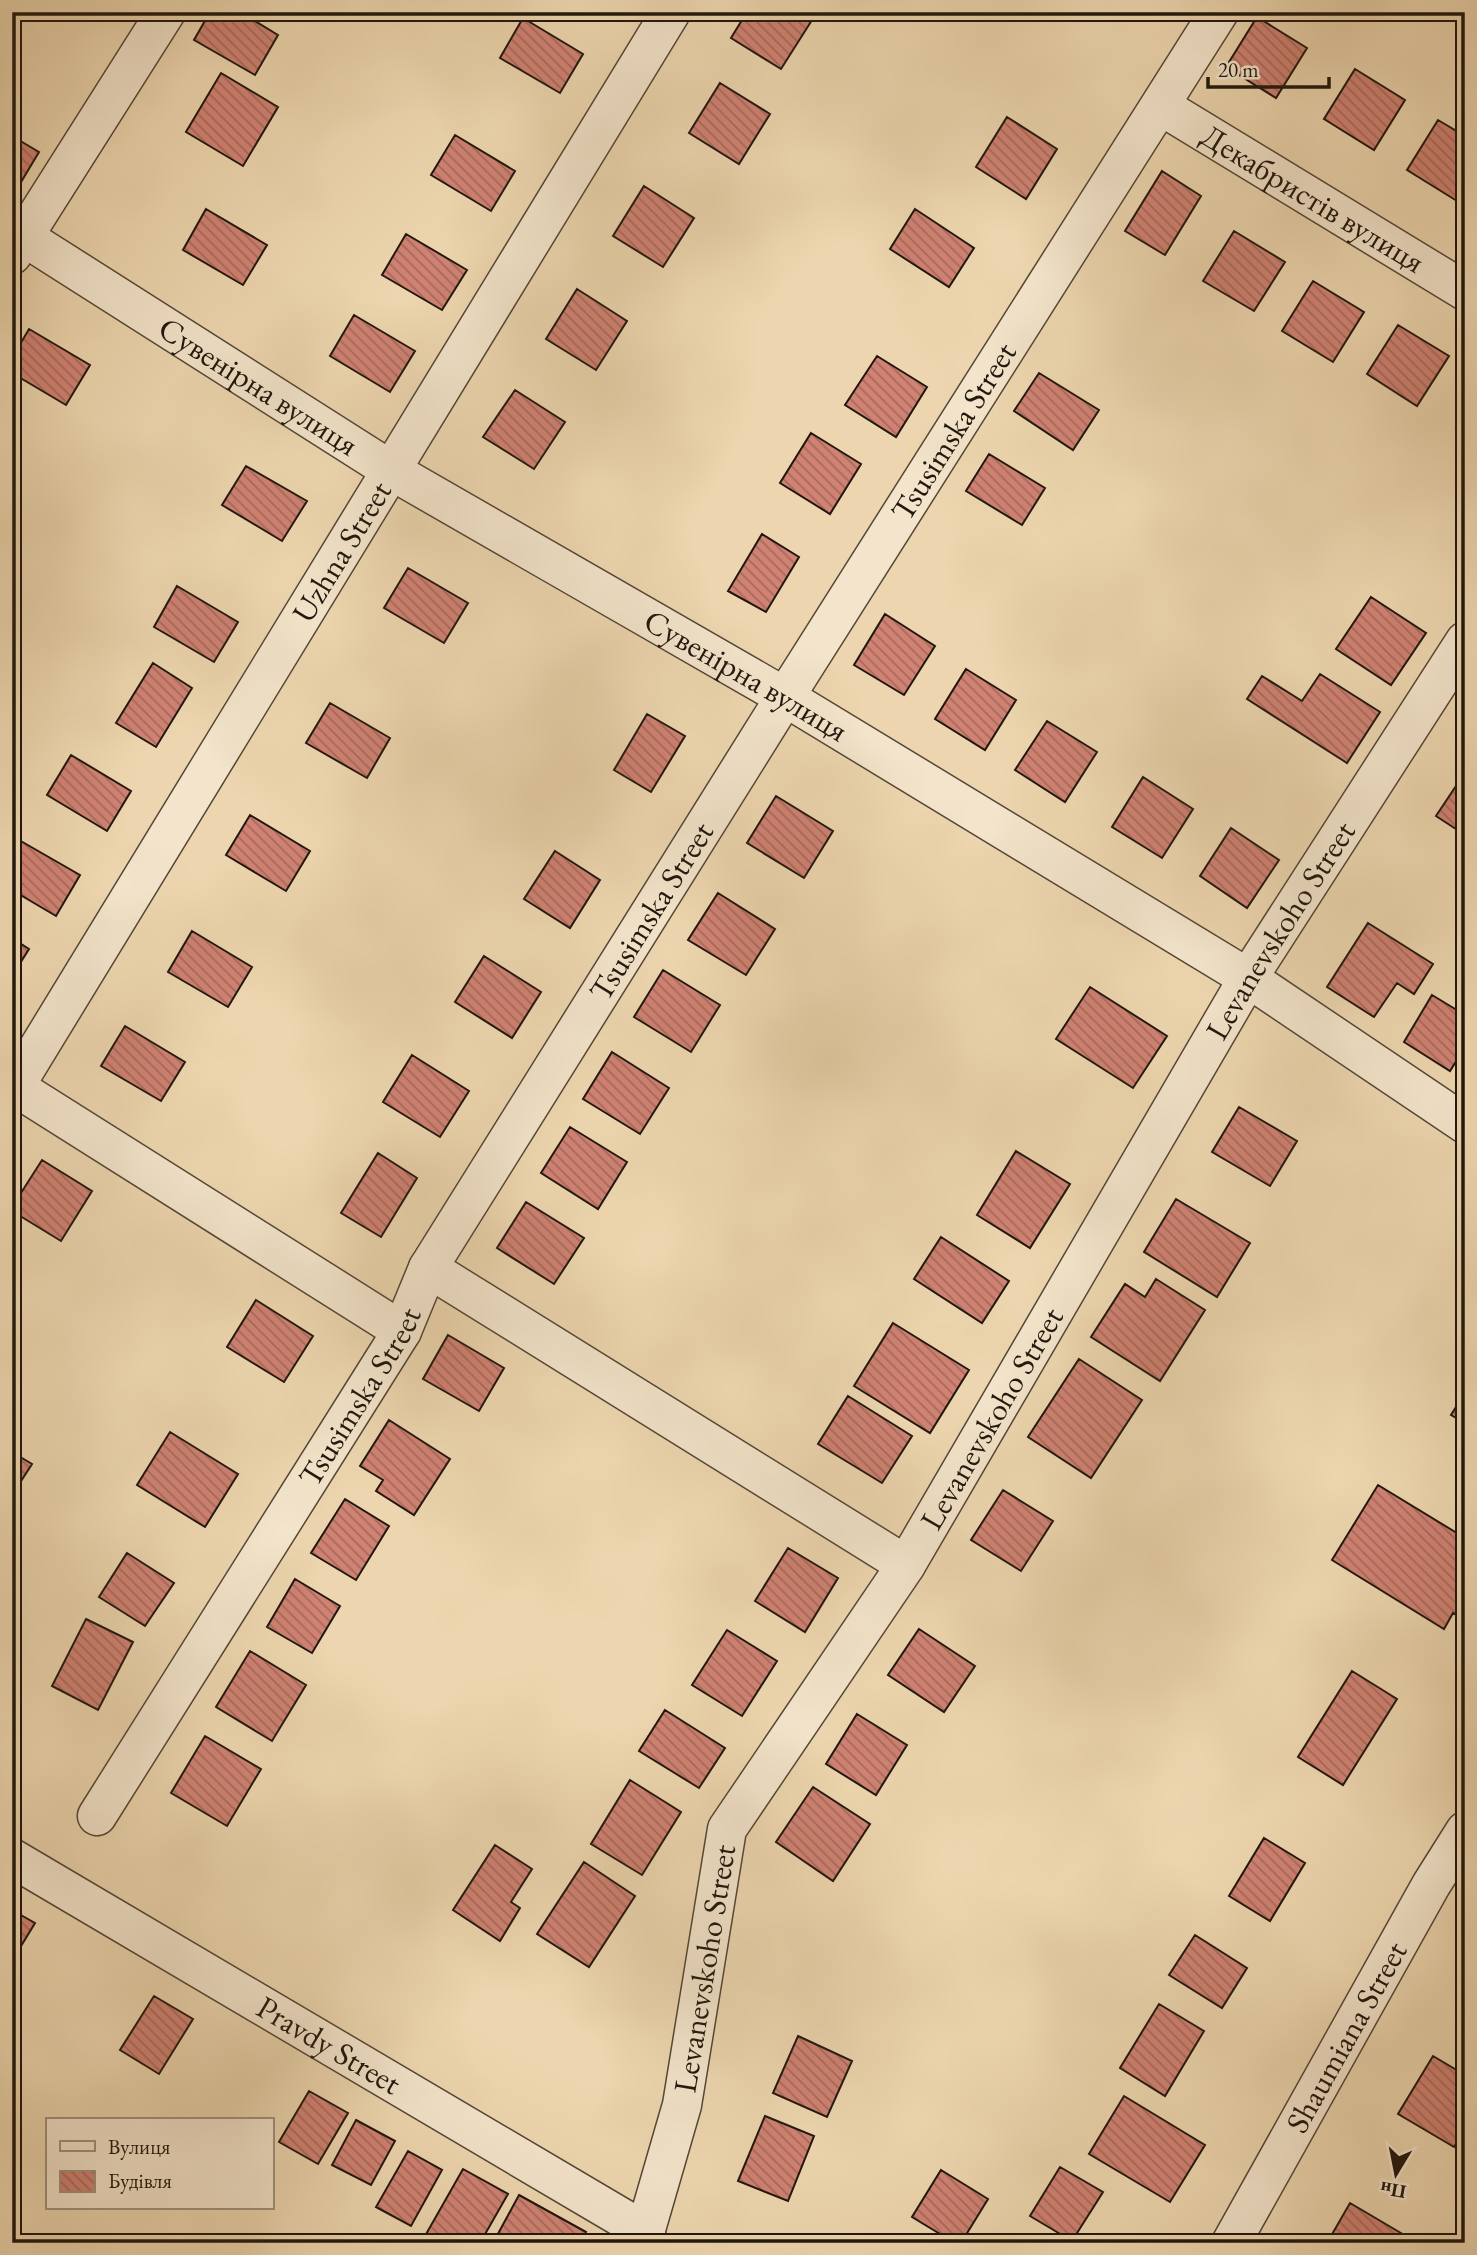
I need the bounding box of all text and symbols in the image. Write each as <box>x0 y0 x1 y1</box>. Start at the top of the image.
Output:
scale bar <box>1208 46 1328 90</box>
text: 20 m <box>1218 56 1259 83</box>
street label: Декабристів вулиця <box>1194 115 1433 283</box>
street label: Сувенірна вулиця <box>151 307 367 465</box>
street label: Tsusimska Street <box>881 334 1026 529</box>
street label: Uzhna Street <box>282 473 401 630</box>
street label: Сувенірна вулиця <box>637 600 856 751</box>
street label: Levanevskoho Street <box>1196 813 1365 1047</box>
street label: Tsusimska Street <box>579 814 723 1009</box>
street label: Levanevskoho Street <box>910 1299 1073 1537</box>
street label: Tsusimska Street <box>289 1301 430 1494</box>
street label: Levanevskoho Street <box>663 1841 745 2096</box>
street label: Shaumiana Street <box>1276 1934 1416 2140</box>
street label: Pravdy Street <box>249 1986 409 2104</box>
legend <box>46 2118 273 2210</box>
text: Вулиця <box>108 2133 170 2160</box>
north arrow <box>1362 2140 1432 2210</box>
text: Будівля <box>108 2167 172 2194</box>
text: Пн <box>1378 2176 1408 2205</box>

